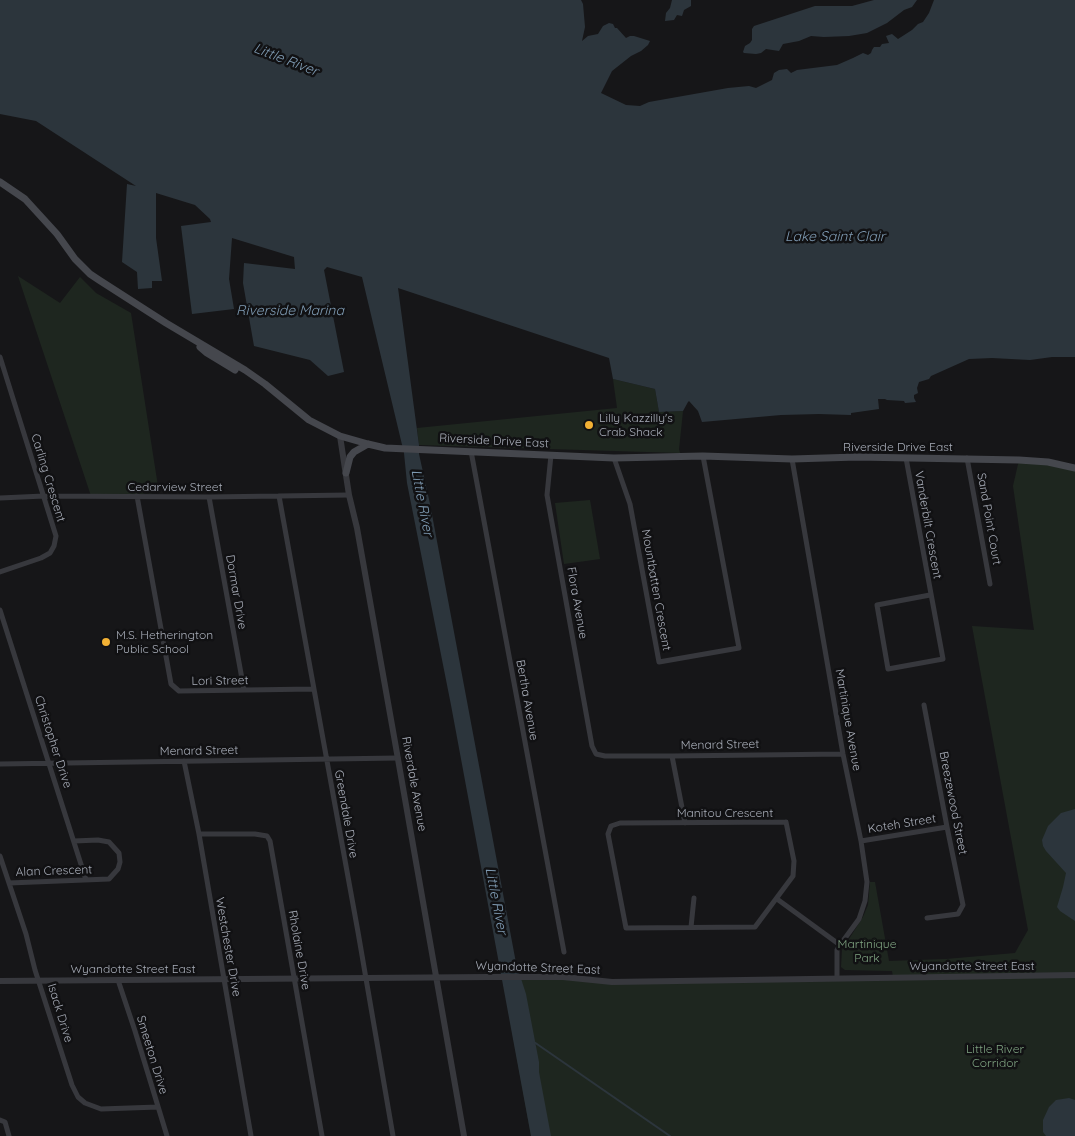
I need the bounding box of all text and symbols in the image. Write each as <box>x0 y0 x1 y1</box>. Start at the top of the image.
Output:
water label: Little River <box>251 40 321 80</box>
water label: Lake Saint Clair <box>785 229 885 245</box>
water label: Riverside Marina <box>236 303 344 319</box>
place label: Lilly Kazzilly's Crab Shack <box>599 411 673 439</box>
marker: Lilly Kazzilly's Crab Shack <box>583 419 595 431</box>
street label: Riverside Drive East <box>439 431 549 451</box>
street label: Carling Crescent <box>28 432 68 524</box>
street label: Riverside Drive East <box>843 440 953 454</box>
water label: Little River <box>407 468 437 538</box>
street label: Vanderbilt Crescent <box>911 470 945 580</box>
street label: Sand Point Court <box>974 472 1004 566</box>
street label: Cedarview Street <box>127 480 223 494</box>
street label: Mountbatten Crescent <box>638 528 674 652</box>
street label: Dormar Drive <box>222 554 250 630</box>
street label: Flora Avenue <box>564 566 590 640</box>
place label: M.S. Hetherington Public School <box>116 628 213 656</box>
marker: M.S. Hetherington Public School <box>100 636 112 648</box>
street label: Bertha Avenue <box>513 659 541 741</box>
street label: Martinique Avenue <box>832 668 864 772</box>
street label: Lori Street <box>191 673 249 689</box>
street label: Christopher Drive <box>31 694 75 790</box>
street label: Riverdale Avenue <box>399 735 429 833</box>
street label: Menard Street <box>681 737 759 753</box>
street label: Menard Street <box>160 743 238 759</box>
street label: Breezewood Street <box>936 750 970 856</box>
street label: Greendale Drive <box>331 769 361 859</box>
street label: Manitou Crescent <box>677 806 773 820</box>
street label: Koteh Street <box>867 812 937 836</box>
street label: Alan Crescent <box>15 862 93 880</box>
water label: Little River <box>481 866 511 936</box>
street label: Westchester Drive <box>212 896 244 998</box>
street label: Rholaine Drive <box>285 909 313 991</box>
park label: Martinique Park <box>838 937 896 965</box>
street label: Wyandotte Street East <box>475 959 601 977</box>
street label: Wyandotte Street East <box>909 959 1035 973</box>
street label: Wyandotte Street East <box>70 962 196 976</box>
street label: Isack Drive <box>44 982 76 1044</box>
street label: Smeeton Drive <box>133 1014 171 1096</box>
park label: Little River Corridor <box>966 1042 1024 1070</box>

